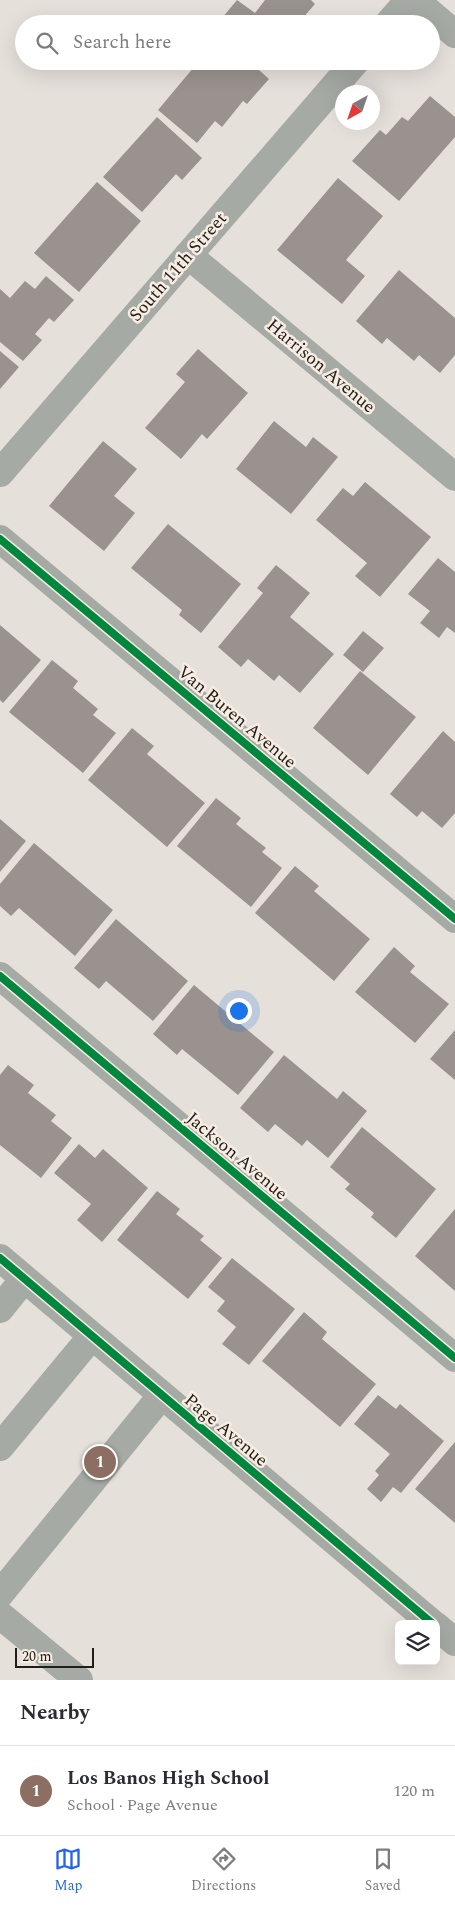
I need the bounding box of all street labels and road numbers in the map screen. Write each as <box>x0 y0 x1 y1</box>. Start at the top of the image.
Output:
street label: South 11th Street <box>123 206 233 328</box>
street label: Harrison Avenue <box>261 312 381 420</box>
street label: Van Buren Avenue <box>171 659 303 775</box>
street label: Jackson Avenue <box>180 1105 294 1207</box>
street label: Page Avenue <box>178 1387 274 1473</box>

